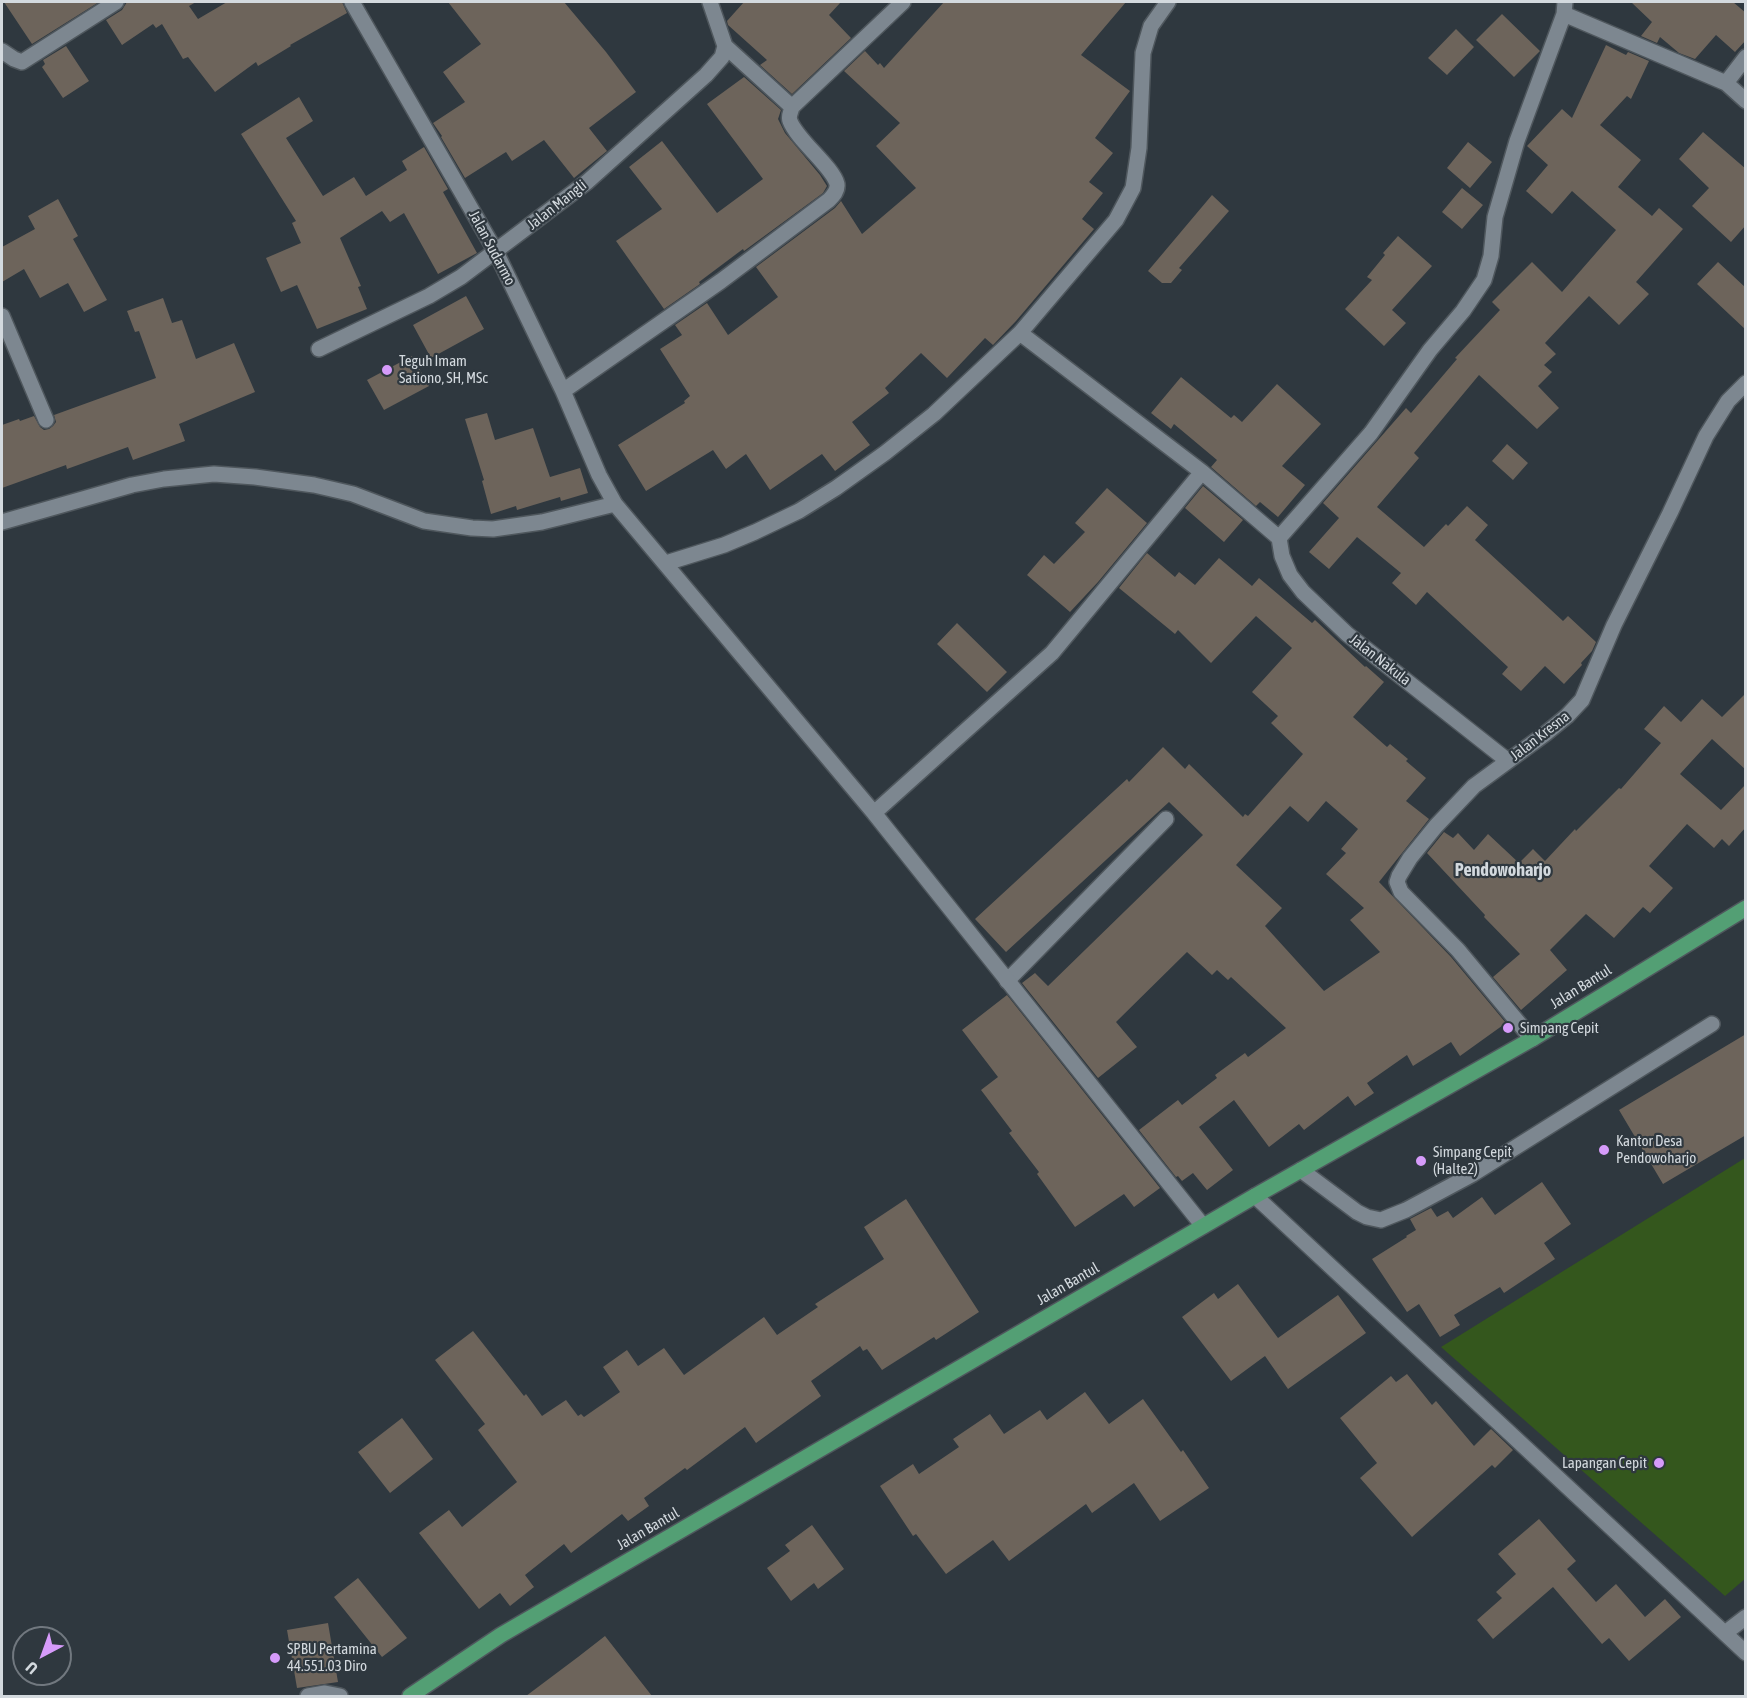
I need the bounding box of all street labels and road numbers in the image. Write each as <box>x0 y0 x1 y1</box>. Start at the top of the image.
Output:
street label: Jalan Mangli <box>524 176 590 234</box>
street label: Jalan Sudarmo <box>465 208 519 288</box>
street label: Jalan Nakula <box>1346 631 1414 689</box>
street label: Jalan Kresna <box>1507 707 1573 765</box>
street label: Jalan Bantul <box>1547 961 1615 1013</box>
street label: Jalan Bantul <box>1034 1259 1102 1309</box>
street label: Jalan Bantul <box>614 1504 682 1554</box>

